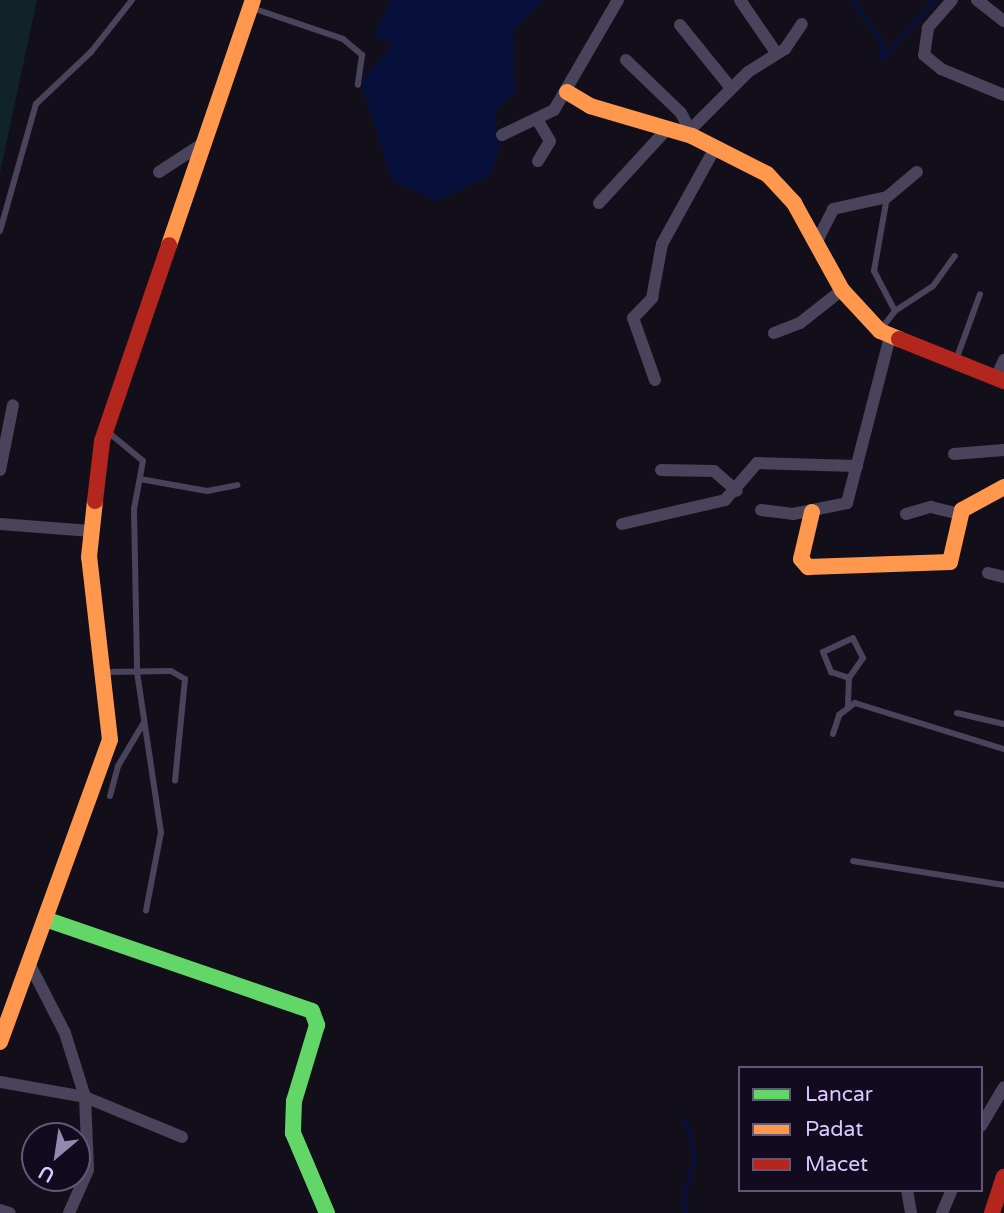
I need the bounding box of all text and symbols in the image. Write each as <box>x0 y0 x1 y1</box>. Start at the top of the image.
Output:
legend <box>738 1066 983 1192</box>
text: Lancar <box>805 1082 873 1107</box>
text: Padat <box>805 1117 863 1142</box>
north arrow <box>21 1122 91 1192</box>
text: Macet <box>805 1152 868 1177</box>
text: U <box>35 1161 58 1187</box>

